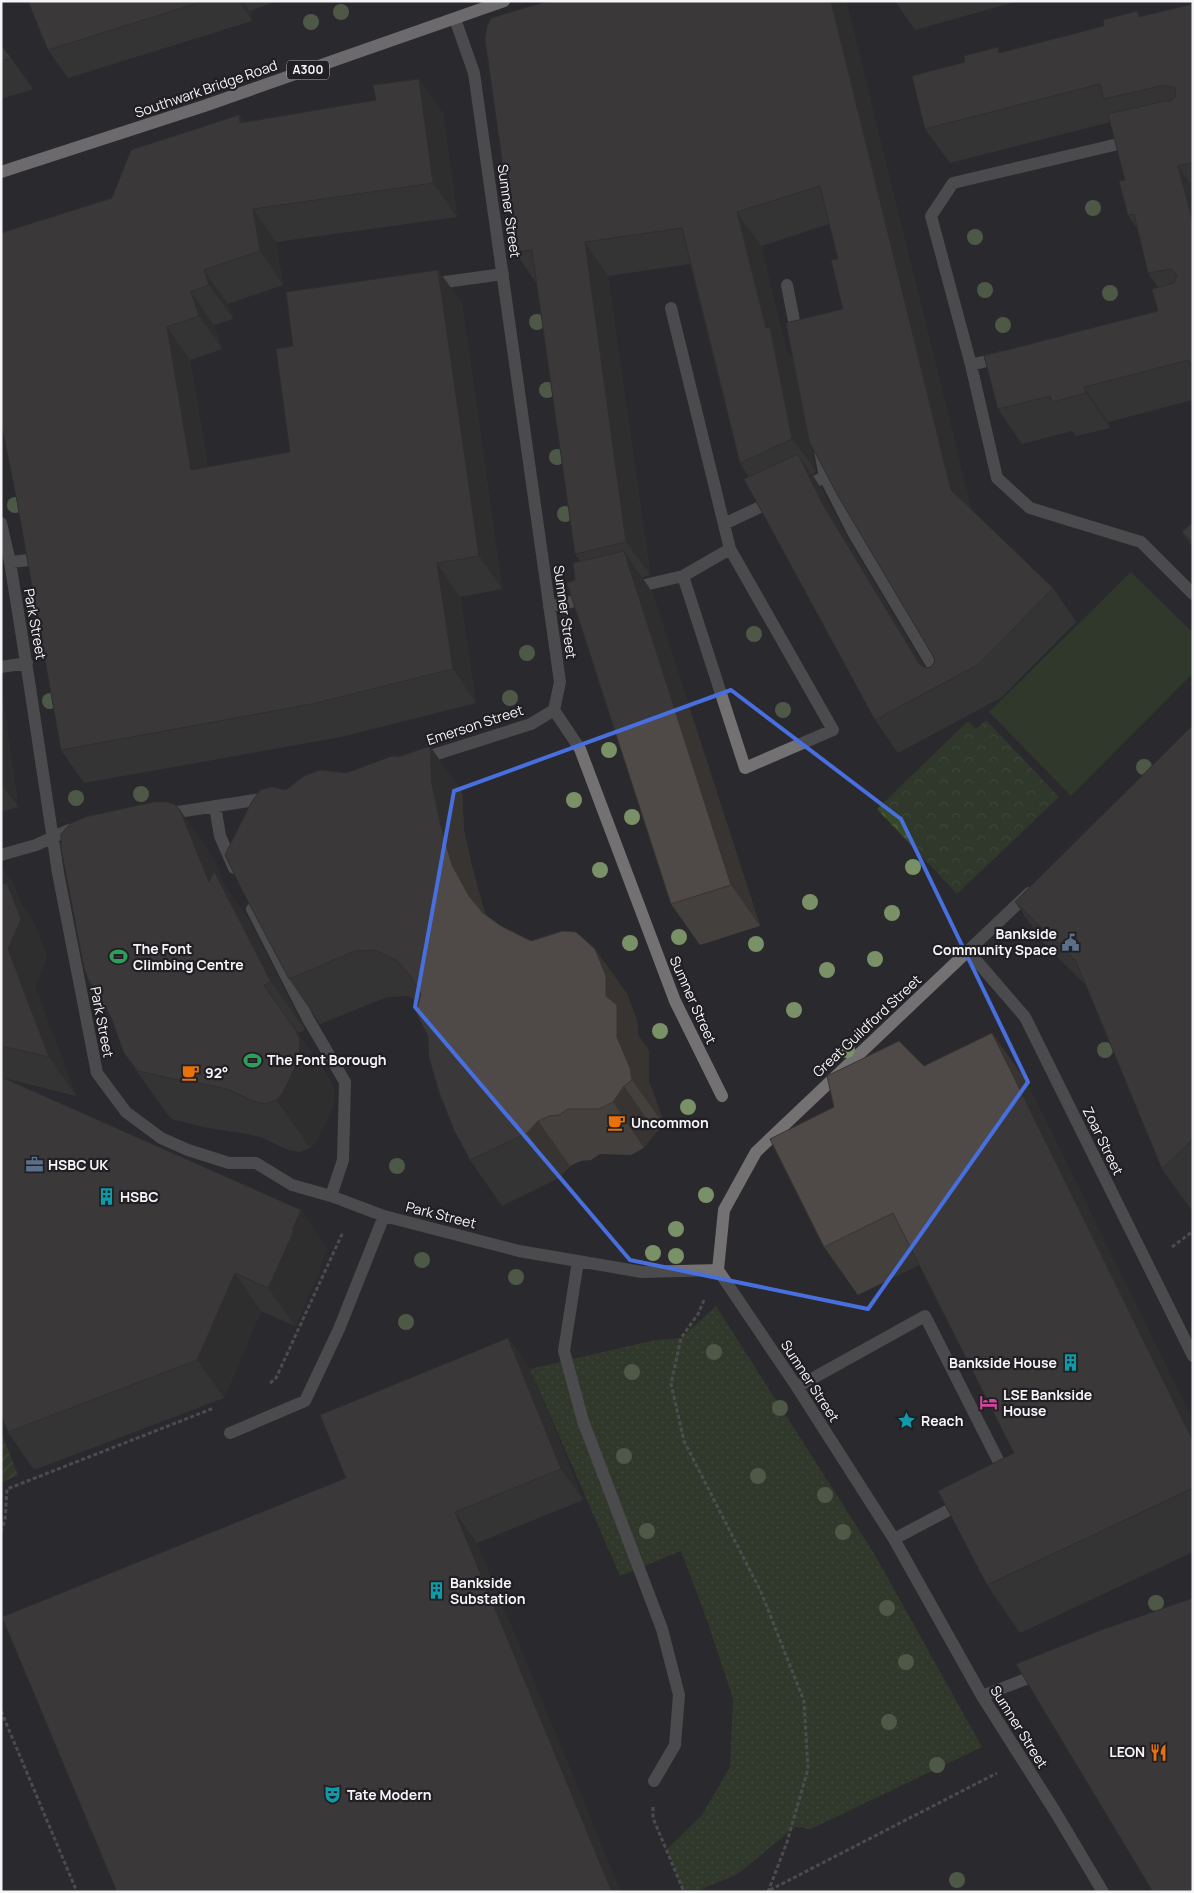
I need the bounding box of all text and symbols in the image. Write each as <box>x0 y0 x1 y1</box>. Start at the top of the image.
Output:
street label: Southwark Bridge Road <box>132 55 280 122</box>
road number: A300 <box>287 60 329 80</box>
street label: Sumner Street <box>494 163 526 259</box>
street label: Sumner Street <box>550 564 582 660</box>
street label: Park Street <box>20 587 51 661</box>
street label: Emerson Street <box>424 700 526 749</box>
place label: Bankside Community Space <box>933 924 1057 959</box>
public building icon: Bankside Community Space <box>1061 932 1081 952</box>
place label: The Font Climbing Centre <box>133 939 244 974</box>
sports icon: The Font Climbing Centre <box>109 947 129 967</box>
street label: Sumner Street <box>666 953 721 1047</box>
street label: Great Guildford Street <box>808 970 925 1081</box>
street label: Park Street <box>86 985 119 1059</box>
sports icon: The Font Borough <box>243 1050 263 1070</box>
place label: The Font Borough <box>267 1050 387 1069</box>
cafe icon: 92° <box>181 1063 201 1083</box>
place label: 92° <box>205 1063 228 1082</box>
street label: Zoar Street <box>1079 1104 1128 1178</box>
cafe icon: Uncommon <box>607 1113 627 1133</box>
place label: Uncommon <box>631 1113 709 1132</box>
office icon: HSBC UK <box>24 1155 44 1175</box>
place label: HSBC UK <box>48 1155 109 1174</box>
building icon: HSBC <box>96 1187 116 1207</box>
place label: HSBC <box>120 1187 158 1206</box>
street label: Park Street <box>404 1197 479 1233</box>
street label: Sumner Street <box>777 1336 844 1426</box>
place label: Bankside House <box>949 1353 1057 1372</box>
building icon: Bankside House <box>1061 1353 1081 1373</box>
place label: LSE Bankside House <box>1003 1385 1092 1420</box>
hotel icon: LSE Bankside House <box>979 1393 999 1413</box>
place icon: Reach <box>897 1411 917 1431</box>
place label: Reach <box>921 1411 963 1430</box>
place label: Bankside Substation <box>450 1573 526 1608</box>
building icon: Bankside Substation <box>426 1581 446 1601</box>
street label: Sumner Street <box>986 1682 1053 1772</box>
place label: LEON <box>1109 1742 1145 1761</box>
restaurant icon: LEON <box>1149 1742 1169 1762</box>
theatre icon: Tate Modern <box>323 1785 343 1805</box>
place label: Tate Modern <box>347 1785 432 1804</box>

